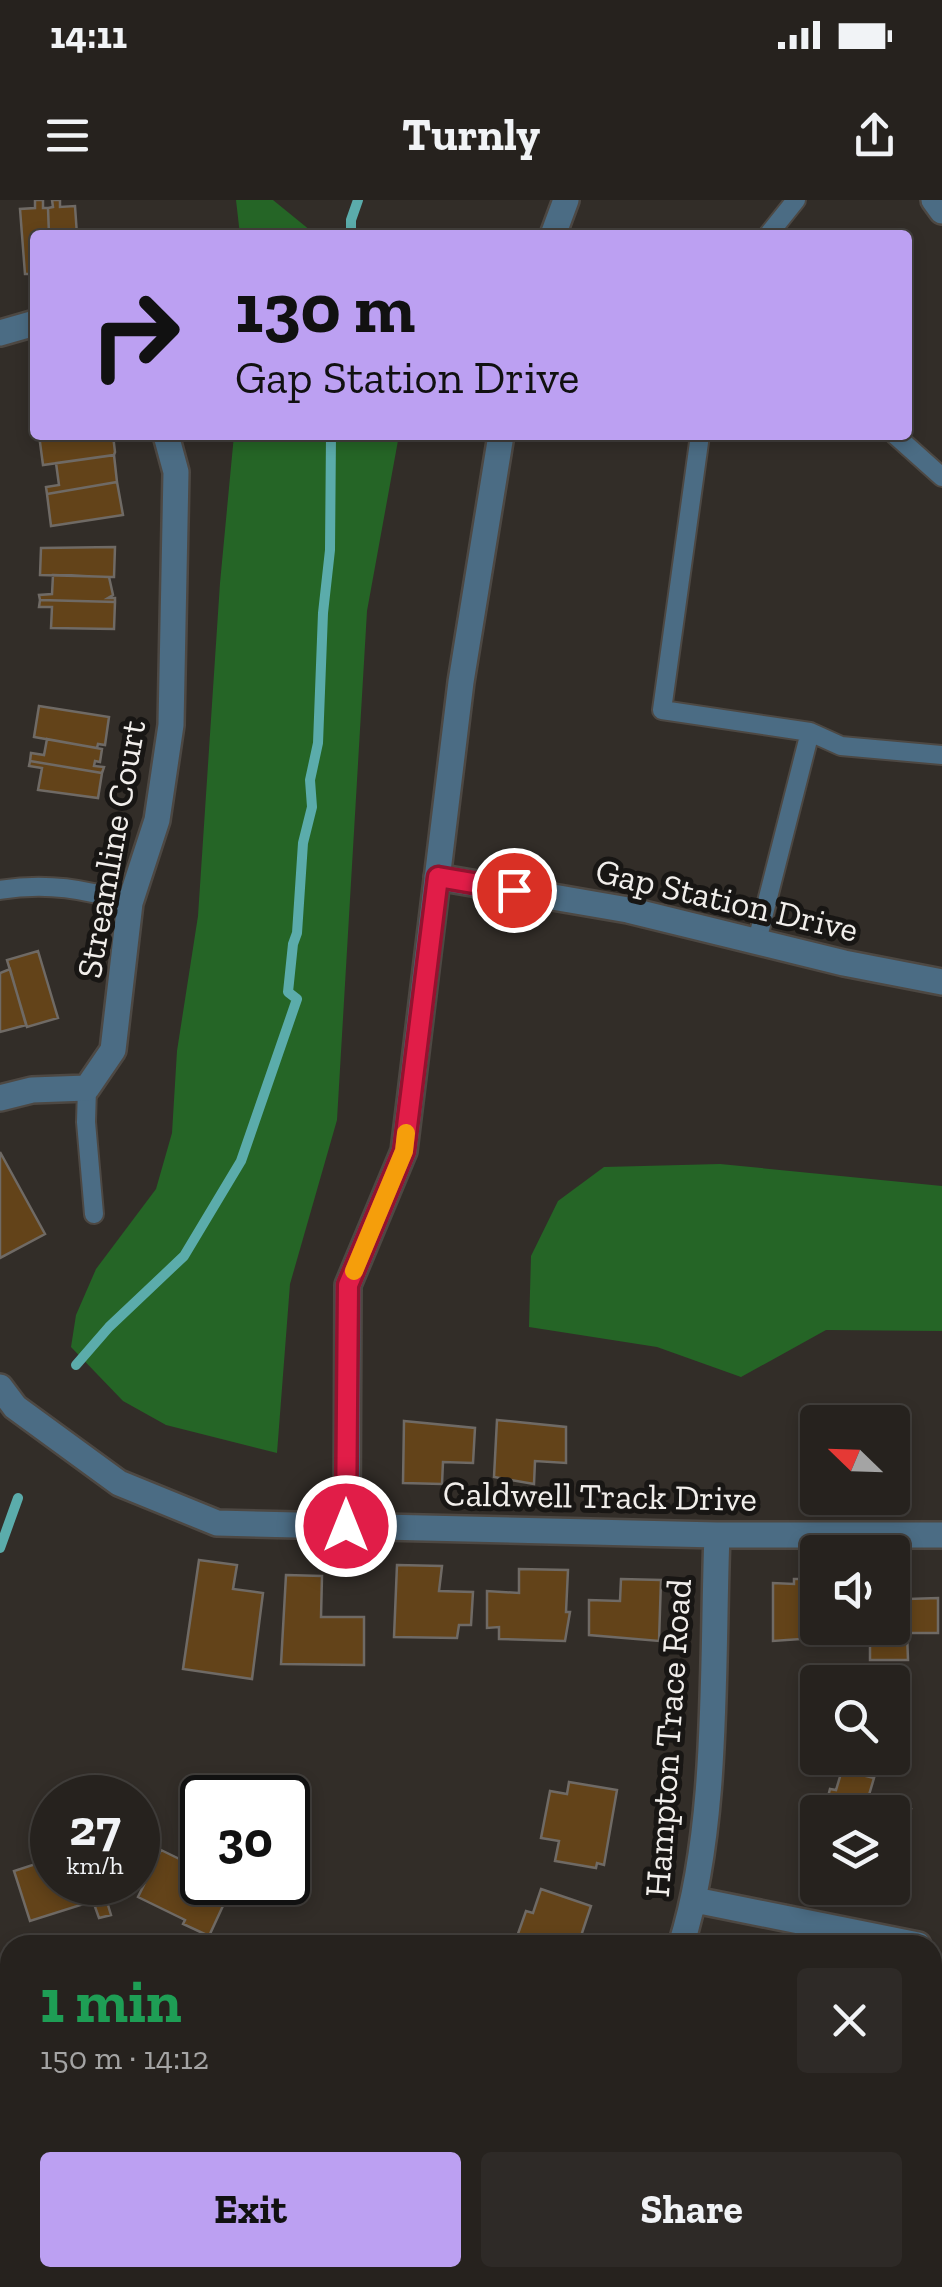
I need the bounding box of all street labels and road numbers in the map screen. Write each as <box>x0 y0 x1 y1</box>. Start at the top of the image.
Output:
street label: Streamline Court <box>68 717 154 981</box>
street label: Gap Station Drive <box>592 849 862 951</box>
street label: Caldwell Track Drive <box>443 1472 757 1520</box>
street label: Hampton Trace Road <box>636 1577 700 1899</box>

